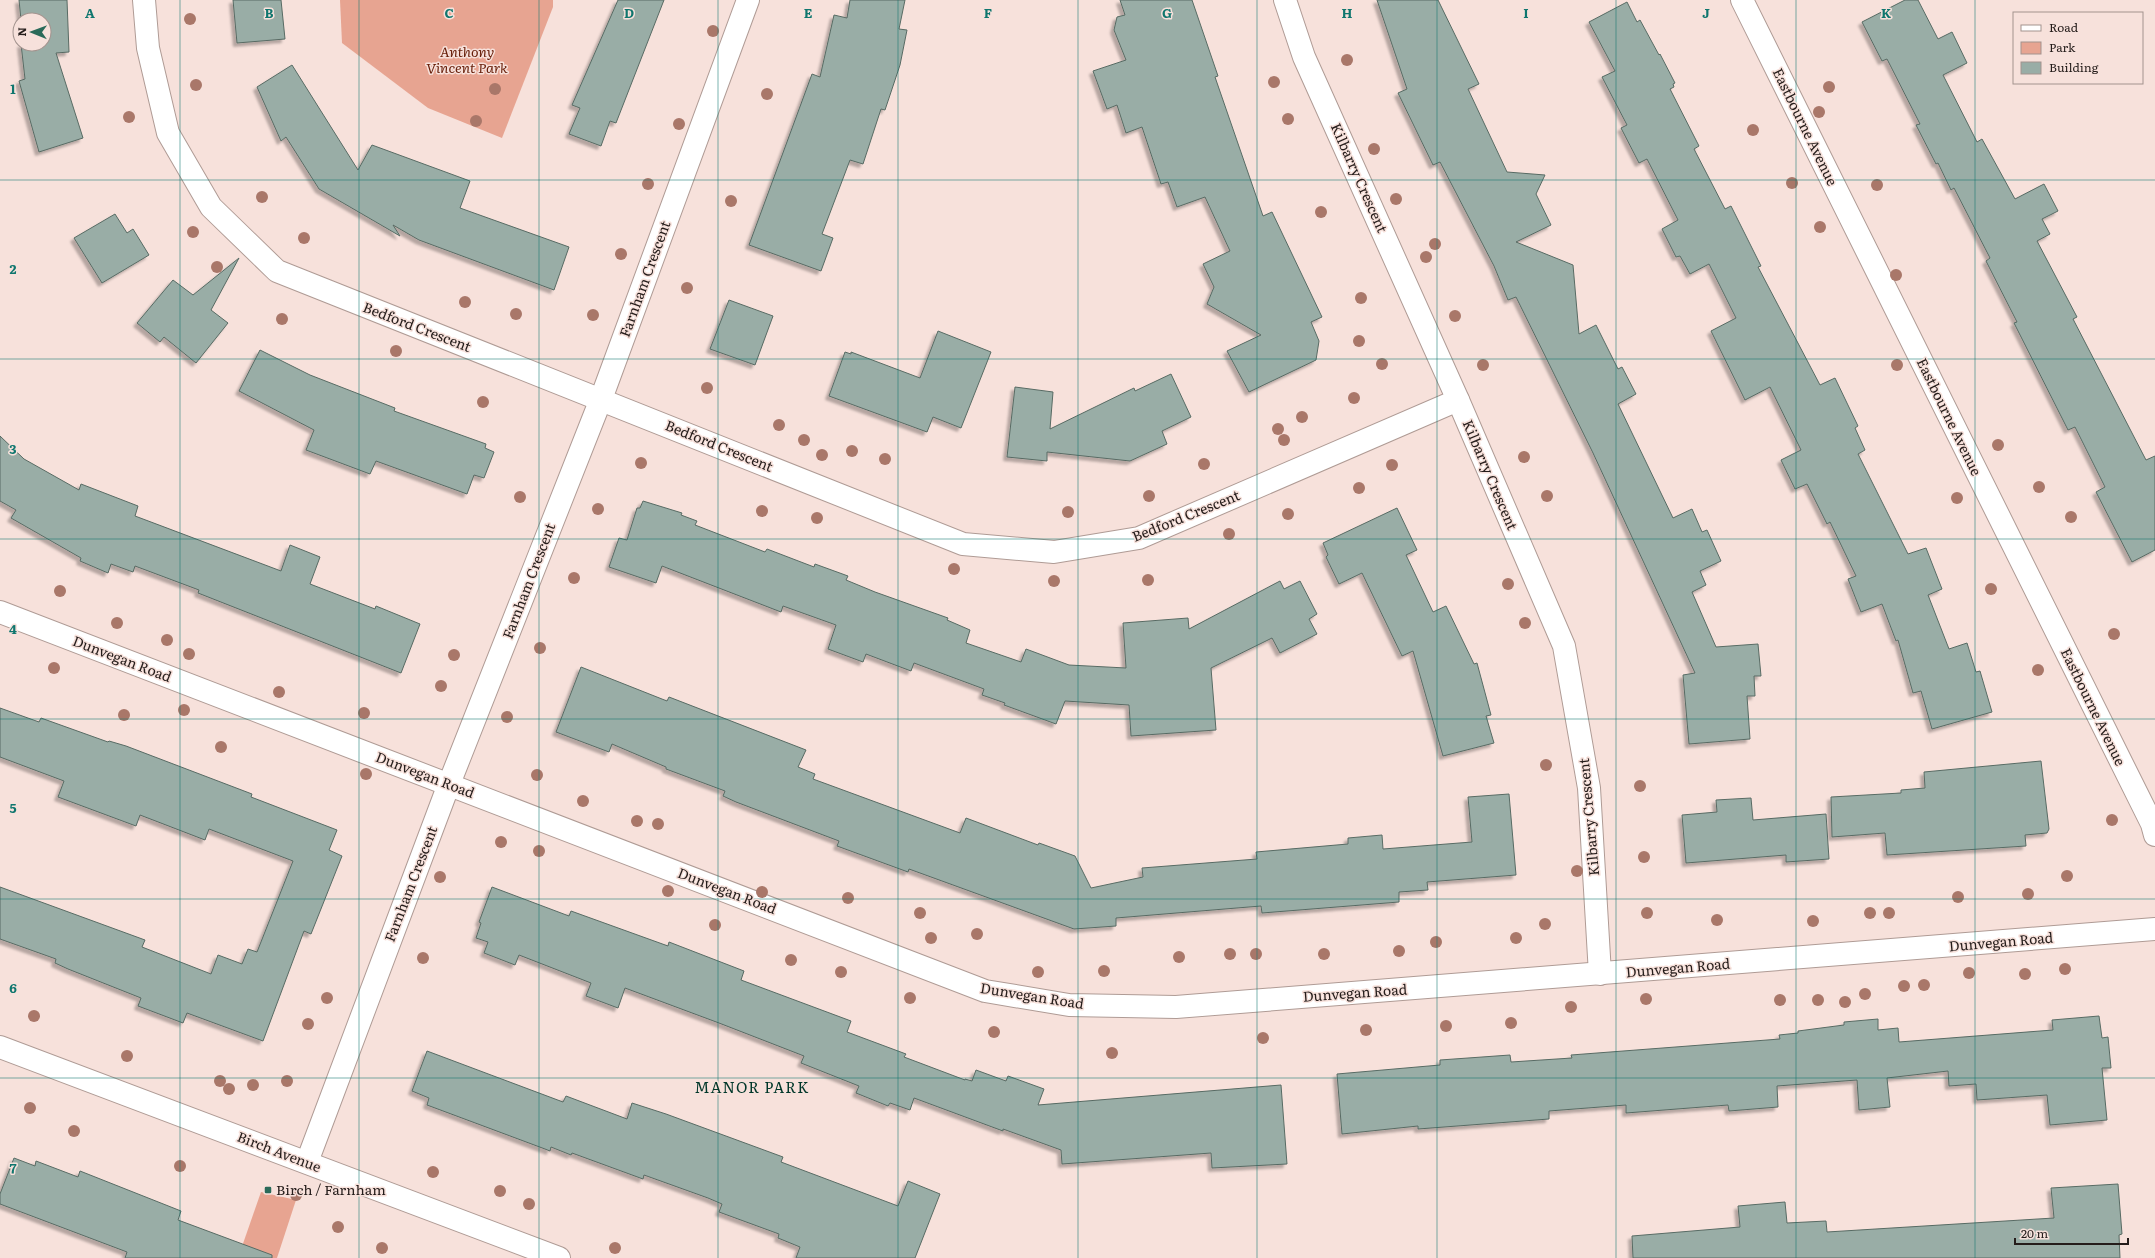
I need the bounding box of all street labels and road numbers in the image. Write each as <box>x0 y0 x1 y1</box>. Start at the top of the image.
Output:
street label: Eastbourne Avenue <box>1769 64 1843 189</box>
street label: Kilbarry Crescent <box>1327 120 1393 236</box>
street label: Farnham Crescent <box>614 217 675 340</box>
street label: Bedford Crescent <box>360 296 475 356</box>
street label: Eastbourne Avenue <box>1913 354 1987 479</box>
street label: Bedford Crescent <box>663 414 777 476</box>
street label: Kilbarry Crescent <box>1459 416 1523 533</box>
street label: Bedford Crescent <box>1129 484 1243 546</box>
street label: Farnham Crescent <box>497 520 559 641</box>
street label: Dunvegan Road <box>70 630 175 686</box>
street label: Eastbourne Avenue <box>2057 644 2131 769</box>
street label: Dunvegan Road <box>373 746 478 802</box>
street label: Kilbarry Crescent <box>1573 757 1603 877</box>
street label: Farnham Crescent <box>379 823 441 944</box>
street label: Dunvegan Road <box>675 862 780 918</box>
street label: Dunvegan Road <box>1948 926 2054 956</box>
street label: Dunvegan Road <box>1625 952 1731 982</box>
street label: Dunvegan Road <box>979 977 1086 1013</box>
street label: Dunvegan Road <box>1302 978 1408 1006</box>
street label: Birch Avenue <box>234 1126 324 1176</box>

